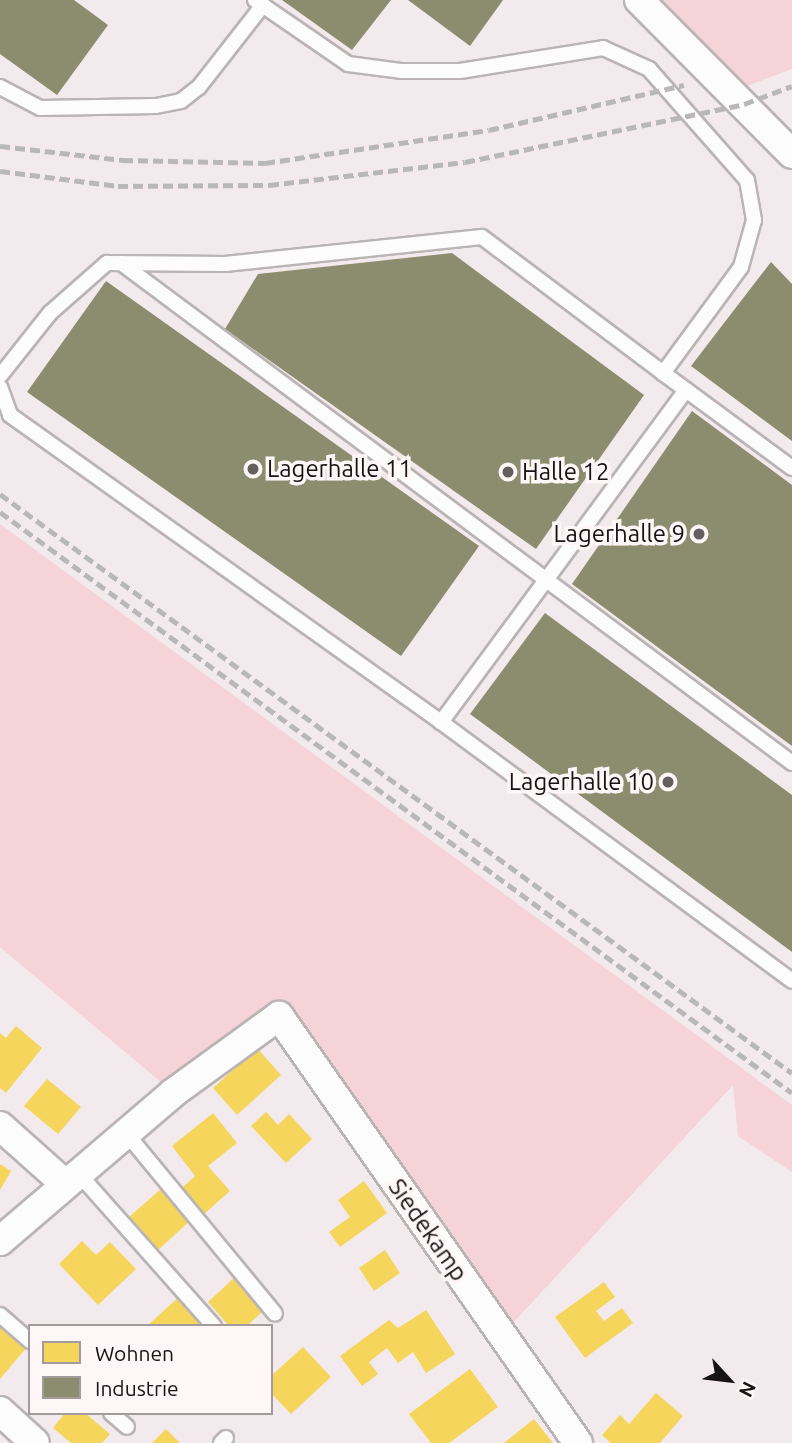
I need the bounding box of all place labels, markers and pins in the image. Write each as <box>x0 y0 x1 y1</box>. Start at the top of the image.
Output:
place label: Lagerhalle 11 <box>267 455 412 483</box>
place label: Halle 12 <box>522 458 609 486</box>
marker: Lagerhalle 11 <box>245 461 261 477</box>
marker: Halle 12 <box>500 464 516 480</box>
place label: Lagerhalle 9 <box>553 520 685 548</box>
marker: Lagerhalle 9 <box>691 526 707 542</box>
place label: Lagerhalle 10 <box>509 768 654 796</box>
marker: Lagerhalle 10 <box>660 774 676 790</box>

